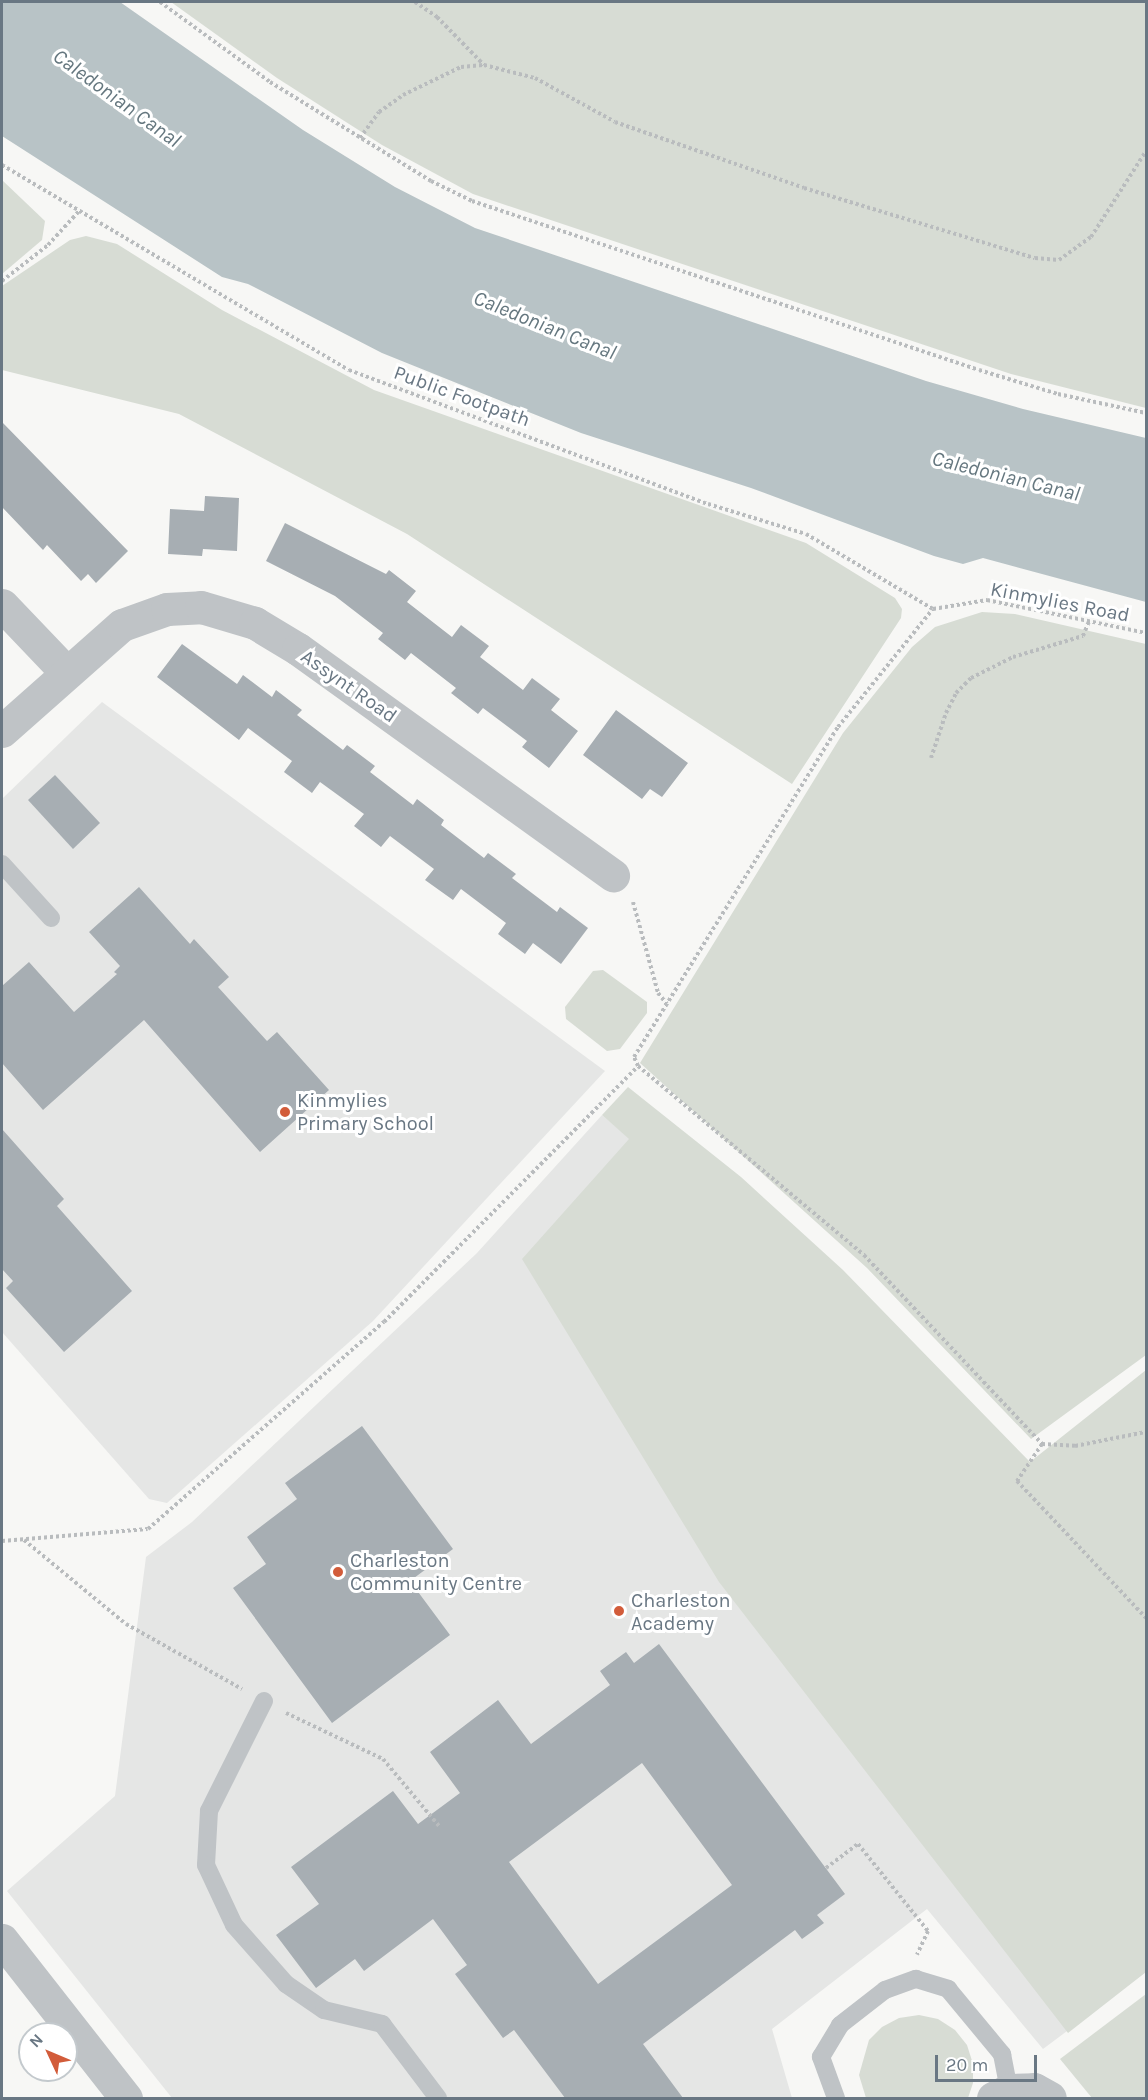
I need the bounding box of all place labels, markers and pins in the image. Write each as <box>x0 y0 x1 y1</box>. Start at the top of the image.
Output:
place label: Kinmylies Primary School <box>297 1088 434 1135</box>
marker: Kinmylies Primary School <box>278 1105 292 1119</box>
place label: Charleston Community Centre <box>350 1548 522 1595</box>
marker: Charleston Community Centre <box>331 1565 345 1579</box>
place label: Charleston Academy <box>631 1588 730 1635</box>
marker: Charleston Academy <box>612 1604 626 1618</box>

